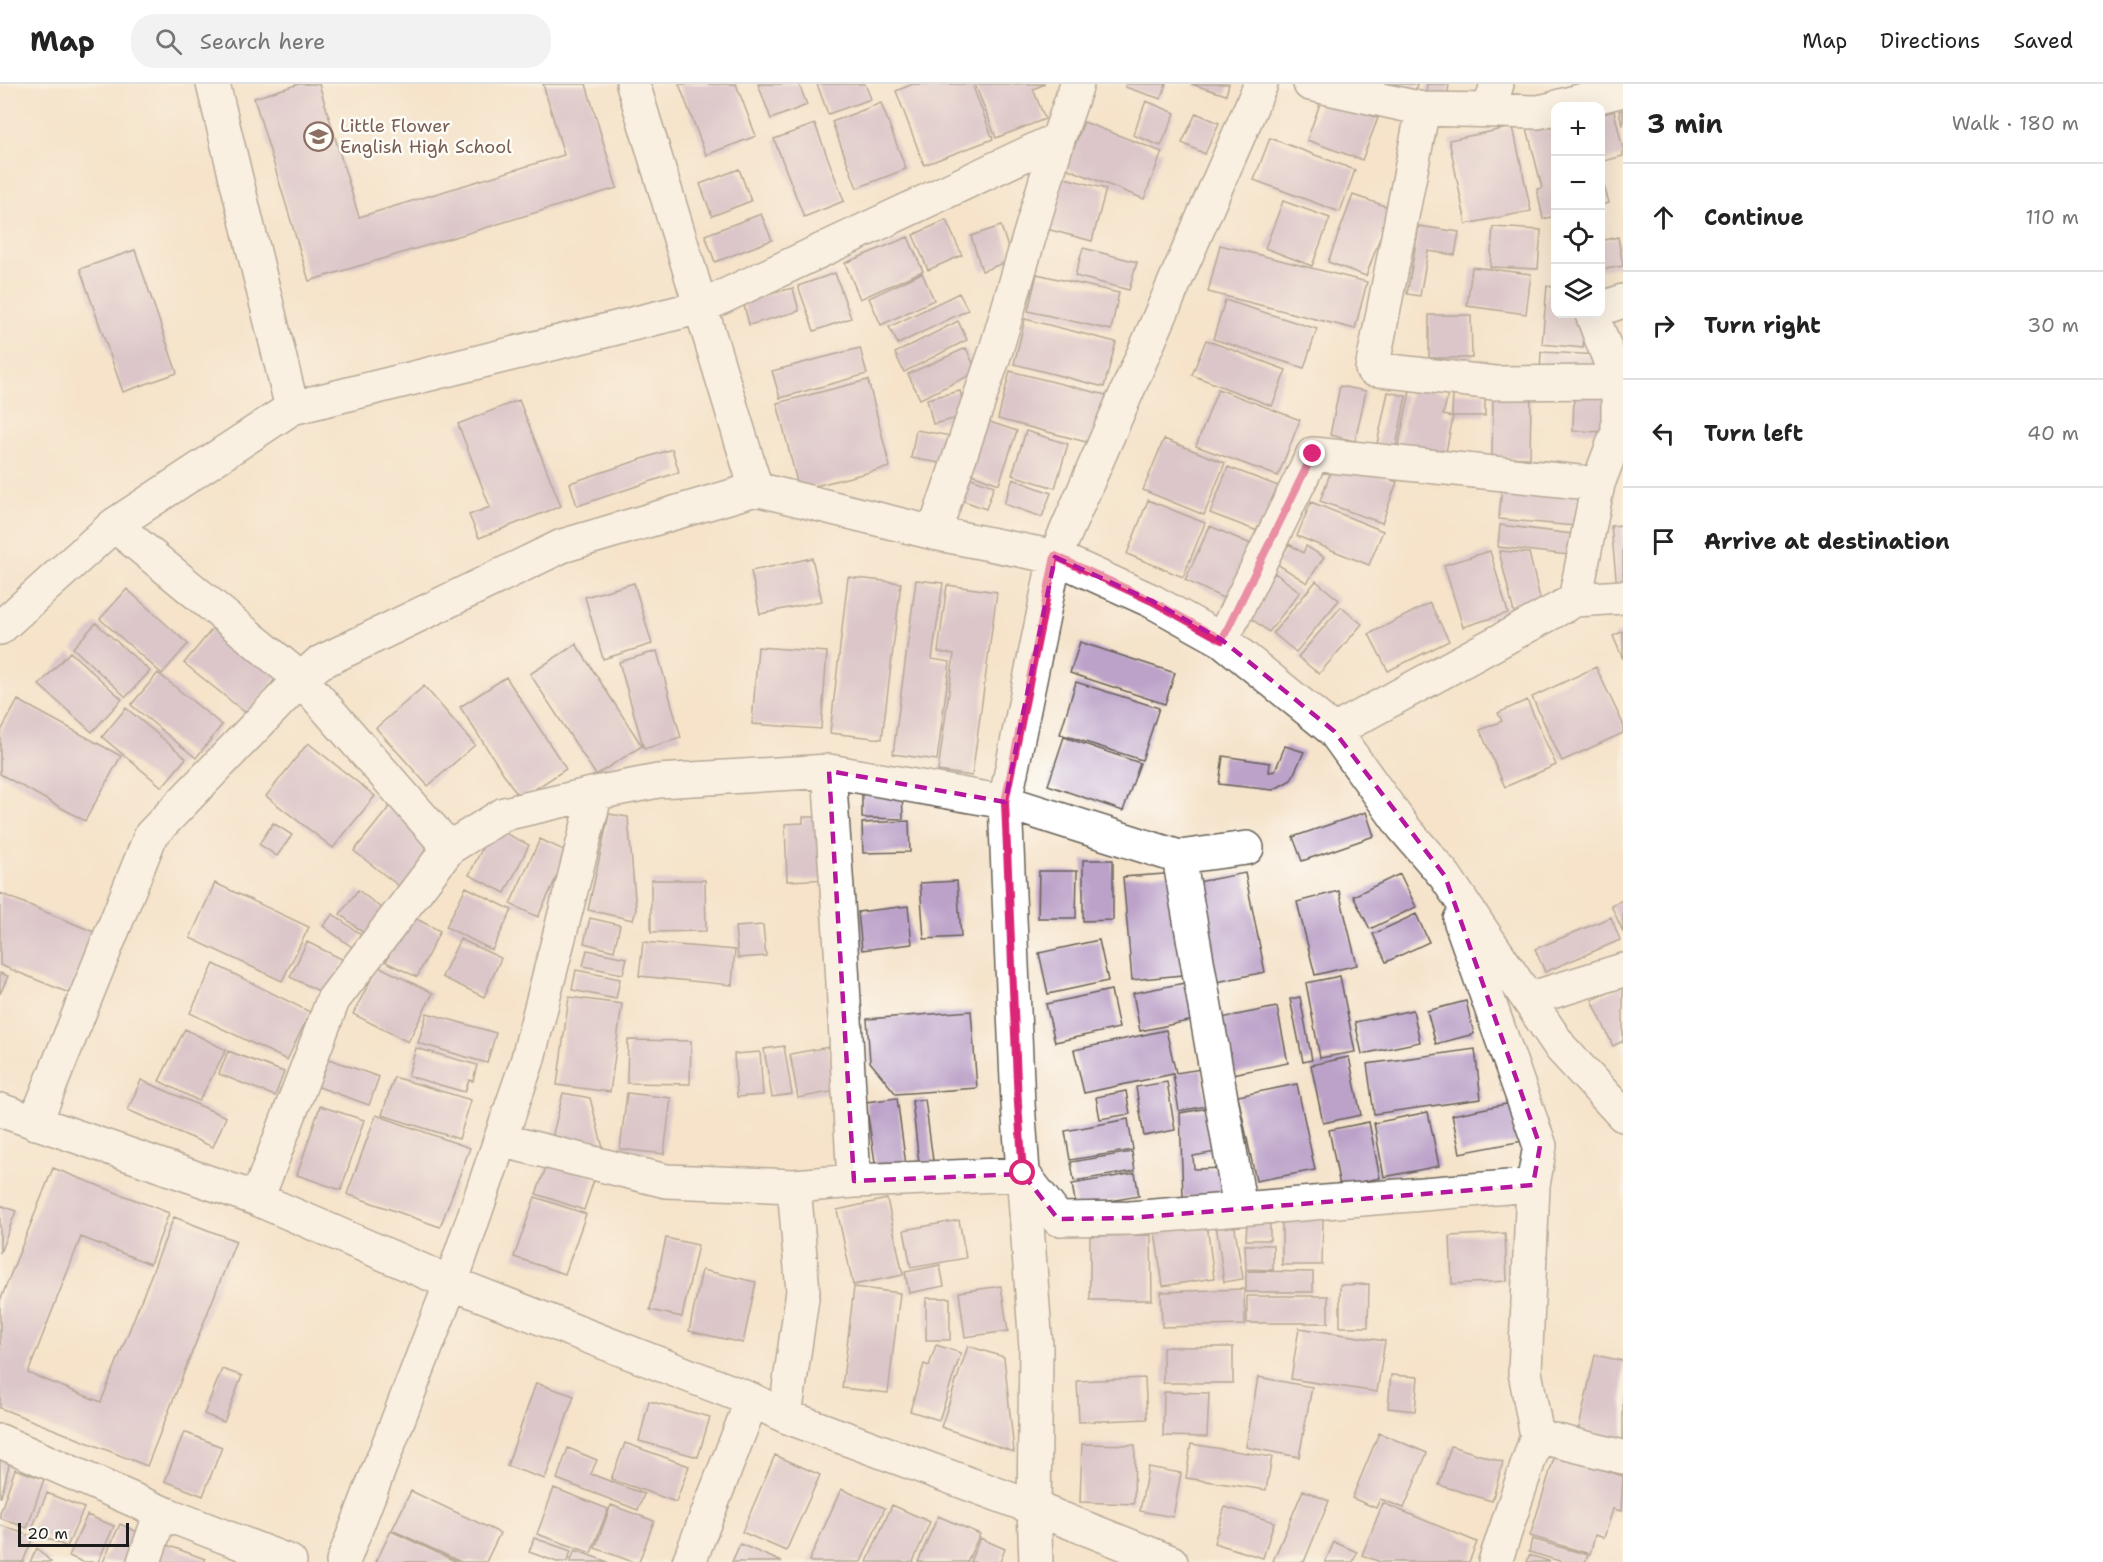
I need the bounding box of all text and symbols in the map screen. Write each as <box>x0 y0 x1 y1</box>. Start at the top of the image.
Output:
search box <box>131 14 551 68</box>
text: Map <box>30 22 95 60</box>
icon: search <box>152 25 185 58</box>
text: Search here <box>200 27 325 56</box>
text: Map <box>1802 27 1847 55</box>
text: Directions <box>1880 27 1980 55</box>
text: Saved <box>2013 27 2073 55</box>
map controls <box>1551 102 1605 318</box>
button: + <box>1551 102 1605 156</box>
text: 3 min <box>1647 106 1723 141</box>
text: Walk · 180 m <box>1952 110 2079 136</box>
place label: Little Flower English High School <box>340 114 512 159</box>
school or university icon: Little Flower English High School <box>303 120 335 152</box>
button: − <box>1551 156 1605 210</box>
icon: ahead <box>1647 201 1680 234</box>
text: Continue <box>1704 203 1804 232</box>
text: 110 m <box>2025 204 2079 230</box>
button: locate <box>1551 210 1605 264</box>
button: layers <box>1551 264 1605 318</box>
icon: right <box>1647 309 1680 342</box>
text: Turn right <box>1704 311 1821 340</box>
text: 30 m <box>2027 312 2079 338</box>
icon: left <box>1647 417 1680 450</box>
text: Turn left <box>1704 419 1803 448</box>
text: 40 m <box>2027 420 2079 446</box>
route end <box>1299 440 1325 466</box>
icon: arrive <box>1647 525 1680 558</box>
text: Arrive at destination <box>1704 527 1950 556</box>
route start <box>1009 1159 1035 1185</box>
scale bar <box>18 1520 129 1548</box>
text: 20 m <box>27 1523 68 1544</box>

